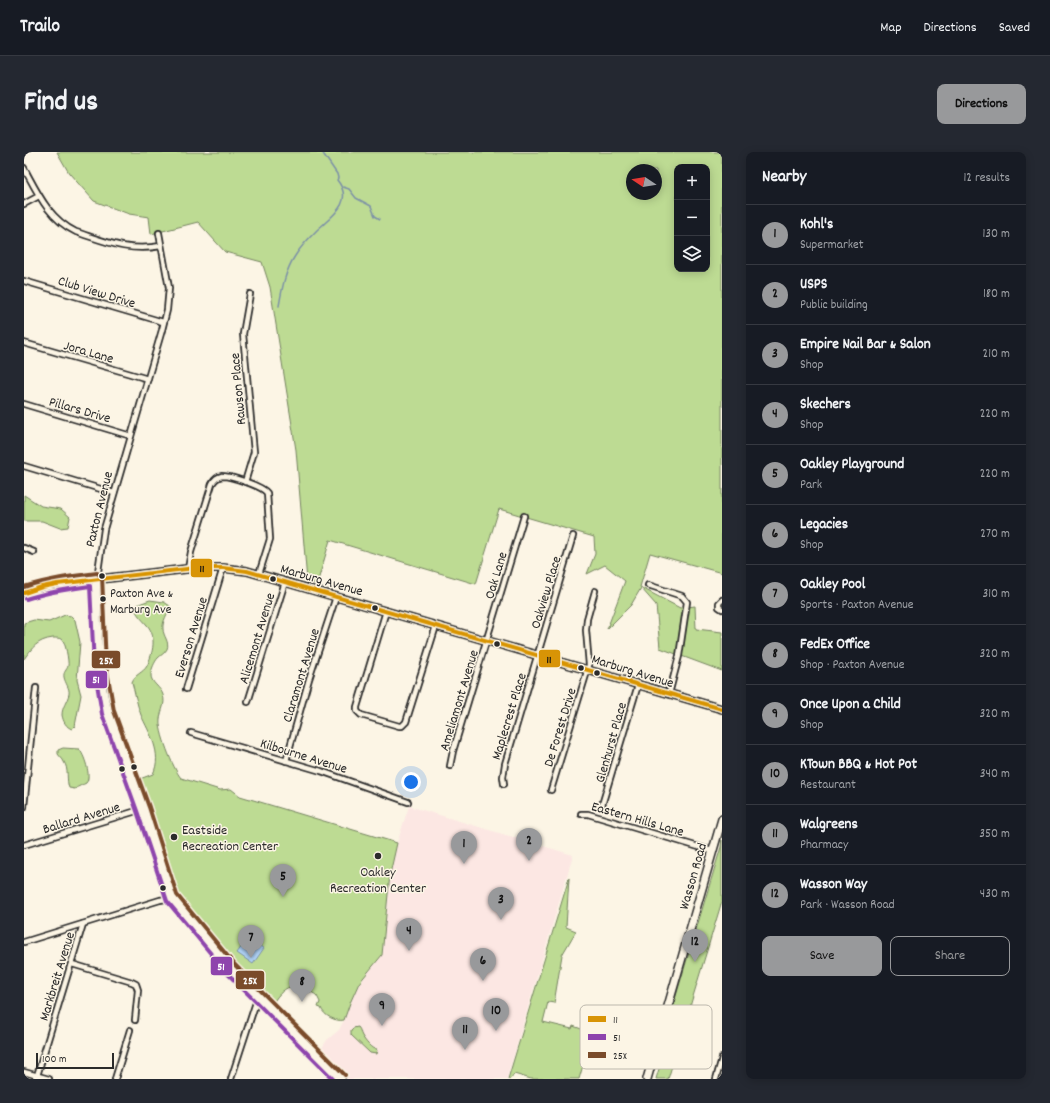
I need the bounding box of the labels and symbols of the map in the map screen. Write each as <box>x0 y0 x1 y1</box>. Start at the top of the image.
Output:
north arrow <box>626 164 662 200</box>
street label: Club View Drive <box>55 272 138 314</box>
street label: Jora Lane <box>61 336 116 370</box>
street label: Rawson Place <box>226 352 252 426</box>
street label: Pillars Drive <box>46 393 113 429</box>
street label: Paxton Avenue <box>81 469 119 550</box>
street label: Oak Lane <box>480 549 514 602</box>
street label: Oakview Place <box>526 554 567 631</box>
line badge: 11 <box>190 558 213 578</box>
street label: Marburg Avenue <box>278 560 365 602</box>
text: 11 <box>200 562 204 578</box>
unlabelled marker <box>97 571 107 581</box>
unlabelled marker <box>268 574 278 584</box>
place label: Paxton Ave & Marburg Ave <box>110 585 174 620</box>
street label: Alicemont Avenue <box>235 591 281 687</box>
marker: Paxton Ave & Marburg Ave <box>98 594 108 604</box>
street label: Everson Avenue <box>170 595 214 681</box>
unlabelled marker <box>370 603 380 613</box>
street label: Claramont Avenue <box>278 626 326 725</box>
unlabelled marker <box>492 639 502 649</box>
street label: Ameliamont Avenue <box>435 648 485 754</box>
line badge: 11 <box>538 649 561 668</box>
line badge: 25X <box>91 650 121 669</box>
street label: Marburg Avenue <box>589 650 676 694</box>
text: 11 <box>547 653 551 669</box>
text: 25X <box>99 654 113 670</box>
unlabelled marker <box>576 663 586 673</box>
unlabelled marker <box>592 668 602 678</box>
line badge: 51 <box>85 670 108 689</box>
street label: Maplecrest Place <box>487 671 533 763</box>
text: 51 <box>92 673 100 689</box>
street label: De Forest Drive <box>539 686 582 770</box>
street label: Glenhurst Place <box>591 700 633 785</box>
street label: Kilbourne Avenue <box>257 734 349 780</box>
unlabelled marker <box>129 762 139 772</box>
unlabelled marker <box>117 764 127 774</box>
your location <box>401 772 421 792</box>
street label: Eastern Hills Lane <box>589 797 686 843</box>
street label: Ballard Avenue <box>41 798 123 840</box>
place label: Eastside Recreation Center <box>182 821 279 857</box>
pin: 2 <box>516 828 542 861</box>
pin: 1 <box>451 831 477 864</box>
marker: Eastside Recreation Center <box>169 832 179 842</box>
street label: Wasson Road <box>675 841 713 912</box>
marker: Oakley Recreation Center <box>373 851 383 861</box>
place label: Oakley Recreation Center <box>330 863 427 899</box>
pin: 5 <box>270 864 296 897</box>
unlabelled marker <box>158 883 168 893</box>
pin: 3 <box>488 887 514 920</box>
pin: 4 <box>396 918 422 951</box>
pin: 7 <box>238 925 264 958</box>
street label: Markbreit Avenue <box>35 929 81 1024</box>
pin: 12 <box>682 929 708 962</box>
pin: 6 <box>470 948 496 981</box>
line badge: 51 <box>210 956 233 976</box>
text: 51 <box>217 960 225 976</box>
pin: 8 <box>289 969 315 1002</box>
line badge: 25X <box>235 970 265 990</box>
text: 25X <box>243 974 257 990</box>
pin: 9 <box>369 993 395 1026</box>
pin: 10 <box>483 998 509 1031</box>
legend <box>580 1005 712 1069</box>
text: 11 <box>613 1013 618 1029</box>
pin: 11 <box>452 1017 478 1050</box>
text: 51 <box>613 1031 621 1047</box>
text: 25X <box>613 1049 627 1065</box>
scale bar <box>36 1051 114 1070</box>

